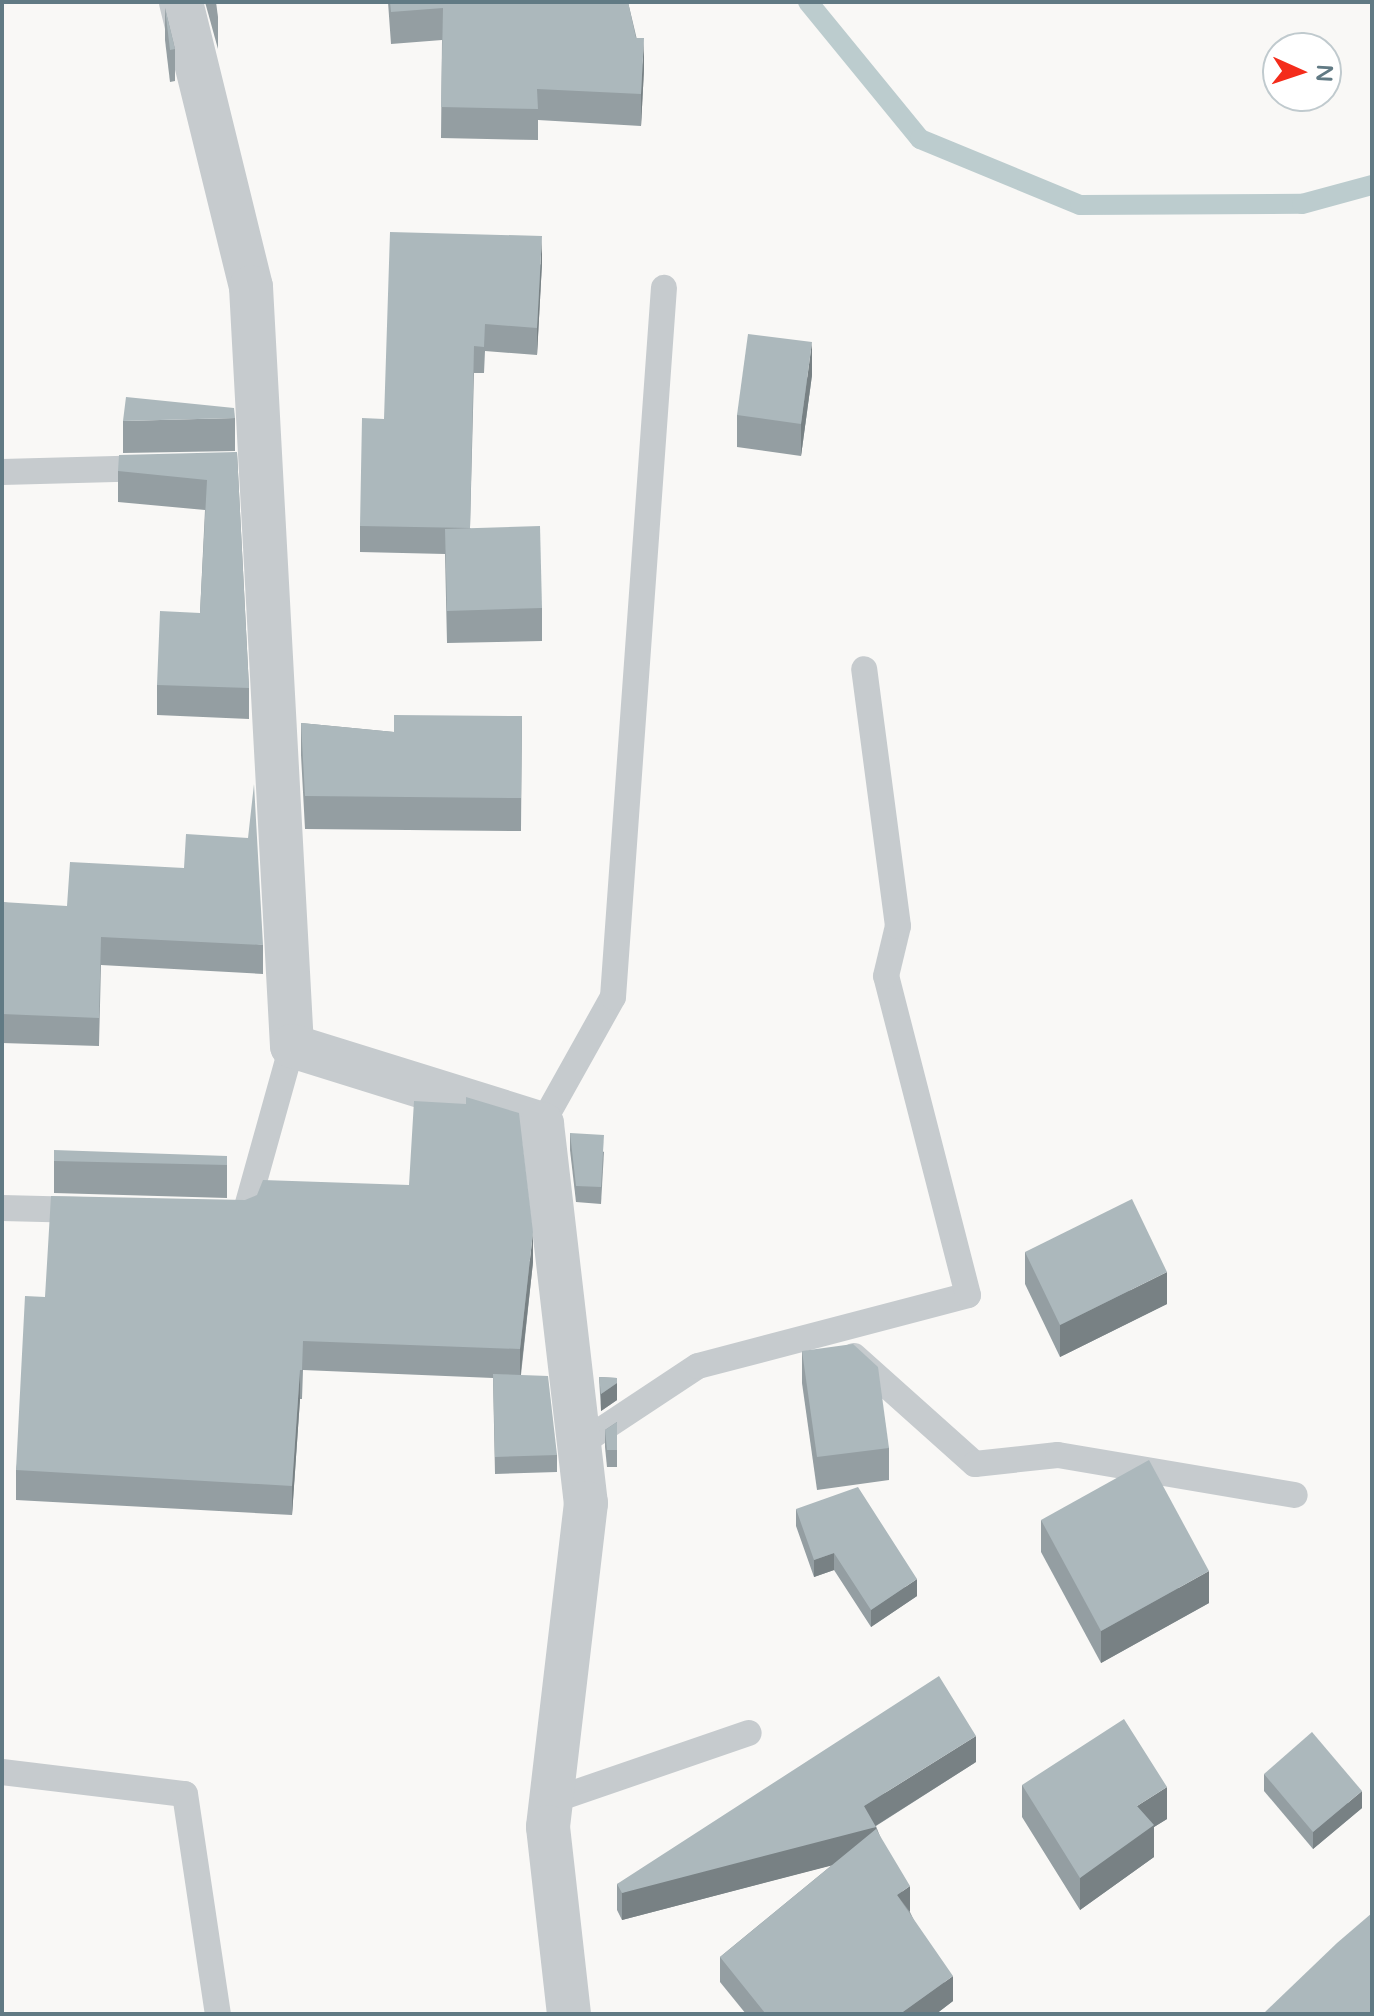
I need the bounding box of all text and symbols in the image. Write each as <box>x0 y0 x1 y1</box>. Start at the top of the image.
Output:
north arrow <box>1262 32 1342 112</box>
text: N <box>1311 64 1337 83</box>

